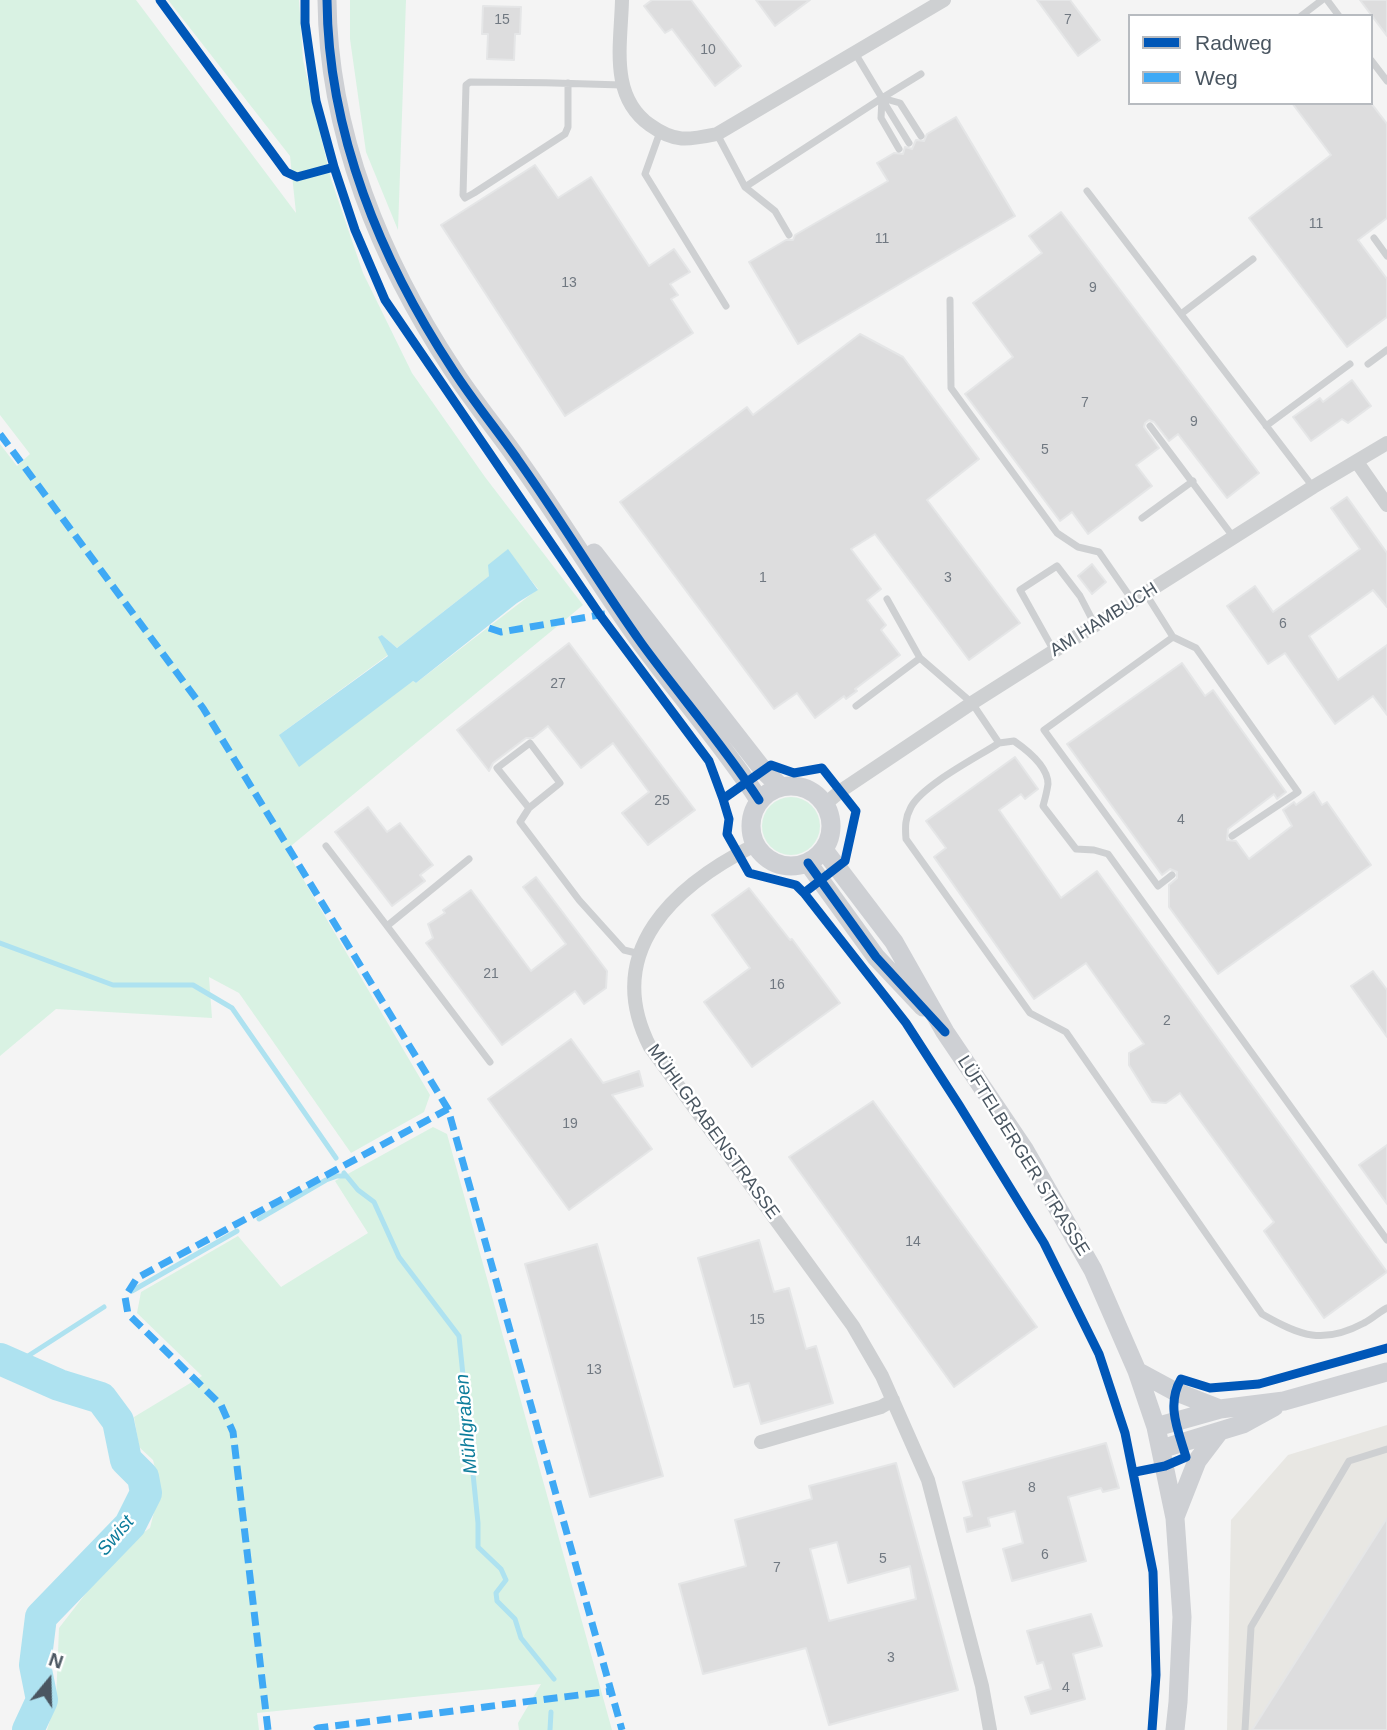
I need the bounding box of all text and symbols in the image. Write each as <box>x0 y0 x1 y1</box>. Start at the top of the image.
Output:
house number: 15 <box>494 12 510 28</box>
house number: 7 <box>1064 12 1072 28</box>
legend <box>1128 14 1373 105</box>
text: Radweg <box>1195 31 1272 54</box>
house number: 10 <box>700 42 716 58</box>
text: Weg <box>1195 66 1238 89</box>
house number: 11 <box>1309 216 1323 232</box>
house number: 11 <box>875 231 889 247</box>
house number: 13 <box>561 275 577 291</box>
house number: 9 <box>1089 280 1097 296</box>
house number: 7 <box>1081 395 1089 411</box>
house number: 9 <box>1190 414 1198 430</box>
house number: 5 <box>1041 442 1049 458</box>
house number: 1 <box>759 570 767 586</box>
house number: 3 <box>944 570 952 586</box>
street label: AM HAMBUCH <box>1046 578 1162 662</box>
house number: 6 <box>1279 616 1287 632</box>
house number: 27 <box>550 676 566 692</box>
house number: 25 <box>654 793 670 809</box>
house number: 4 <box>1177 812 1185 828</box>
house number: 21 <box>483 966 499 982</box>
house number: 16 <box>769 977 785 993</box>
house number: 2 <box>1163 1013 1171 1029</box>
street label: MÜHLGRABENSTRASSE <box>642 1040 784 1224</box>
street label: LÜFTELBERGER STRASSE <box>952 1052 1094 1260</box>
house number: 19 <box>562 1116 578 1132</box>
house number: 14 <box>905 1234 921 1250</box>
house number: 15 <box>749 1312 765 1328</box>
house number: 13 <box>586 1362 602 1378</box>
water label: Mühlgraben <box>451 1373 483 1475</box>
house number: 8 <box>1028 1480 1036 1496</box>
water label: Swist <box>93 1511 139 1561</box>
house number: 6 <box>1041 1547 1049 1563</box>
house number: 5 <box>879 1551 887 1567</box>
house number: 7 <box>773 1560 781 1576</box>
north arrow <box>14 1646 84 1716</box>
text: N <box>46 1649 66 1673</box>
house number: 3 <box>887 1650 895 1666</box>
house number: 4 <box>1062 1680 1070 1696</box>

